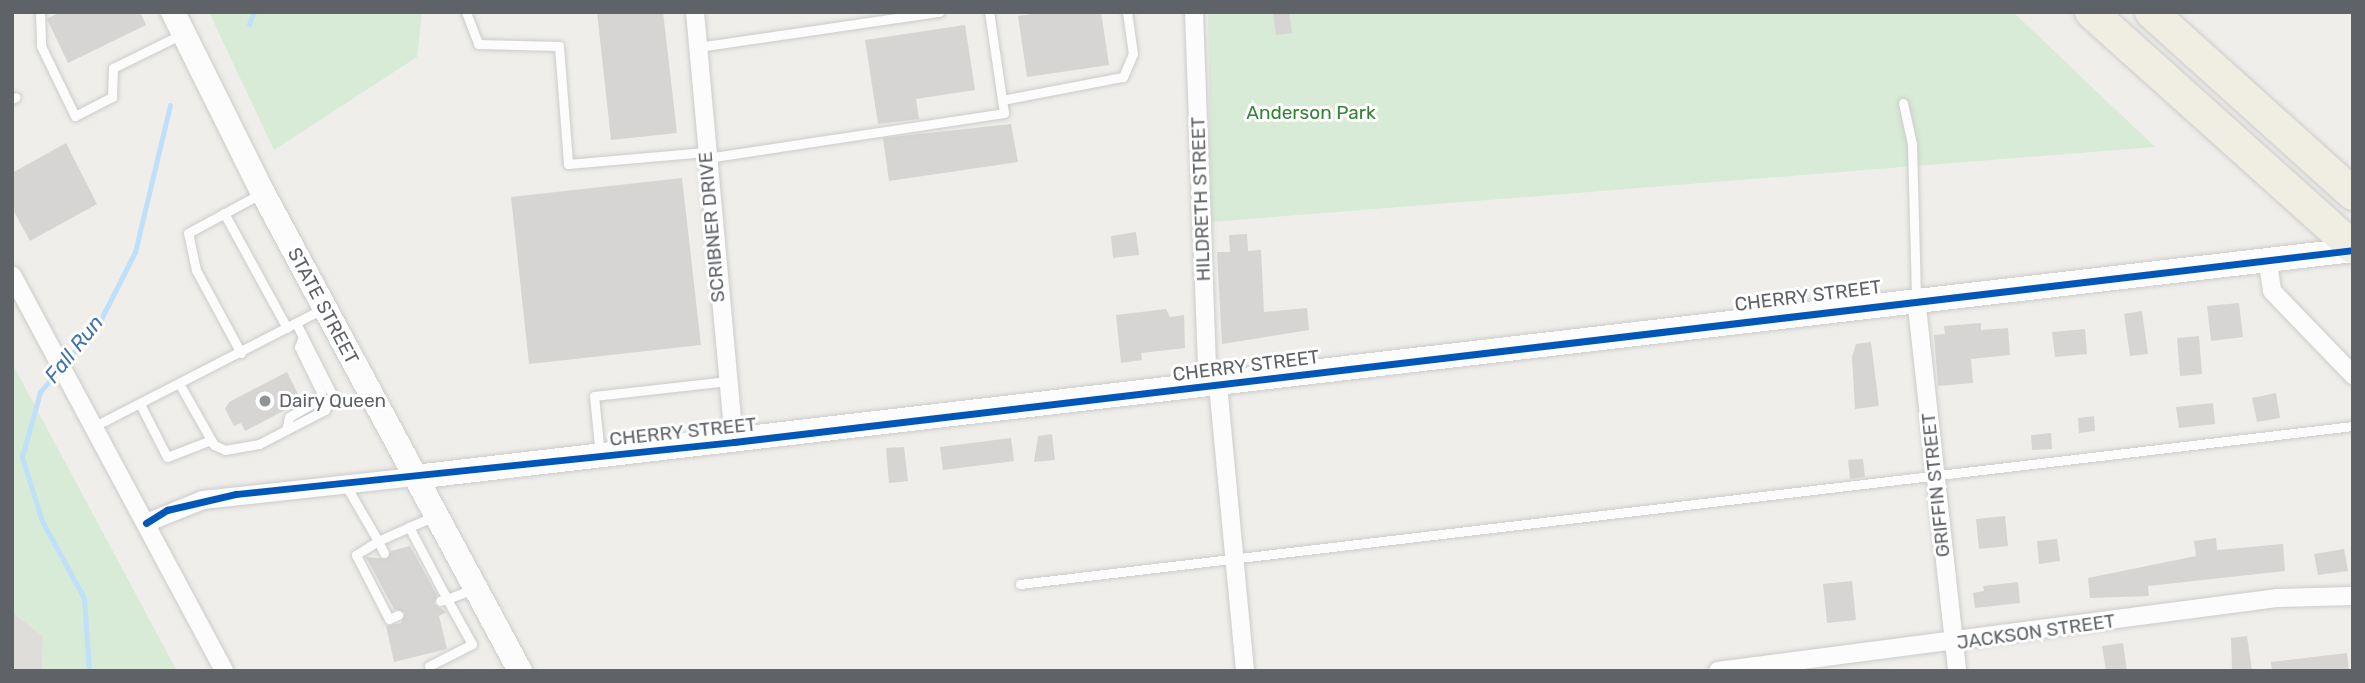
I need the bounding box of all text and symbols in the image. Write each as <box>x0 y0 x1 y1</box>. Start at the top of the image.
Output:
park label: Anderson Park <box>1246 102 1376 124</box>
street label: HILDRETH STREET <box>1187 116 1215 282</box>
street label: SCRIBNER DRIVE <box>694 151 730 303</box>
street label: STATE STREET <box>283 244 363 368</box>
street label: CHERRY STREET <box>1733 276 1883 316</box>
water label: Fall Run <box>39 310 109 388</box>
street label: CHERRY STREET <box>1171 346 1321 386</box>
place label: Dairy Queen <box>279 390 387 412</box>
marker: Dairy Queen <box>257 393 273 409</box>
street label: GRIFFIN STREET <box>1917 412 1955 558</box>
street label: CHERRY STREET <box>608 413 758 451</box>
street label: JACKSON STREET <box>1955 610 2117 654</box>

